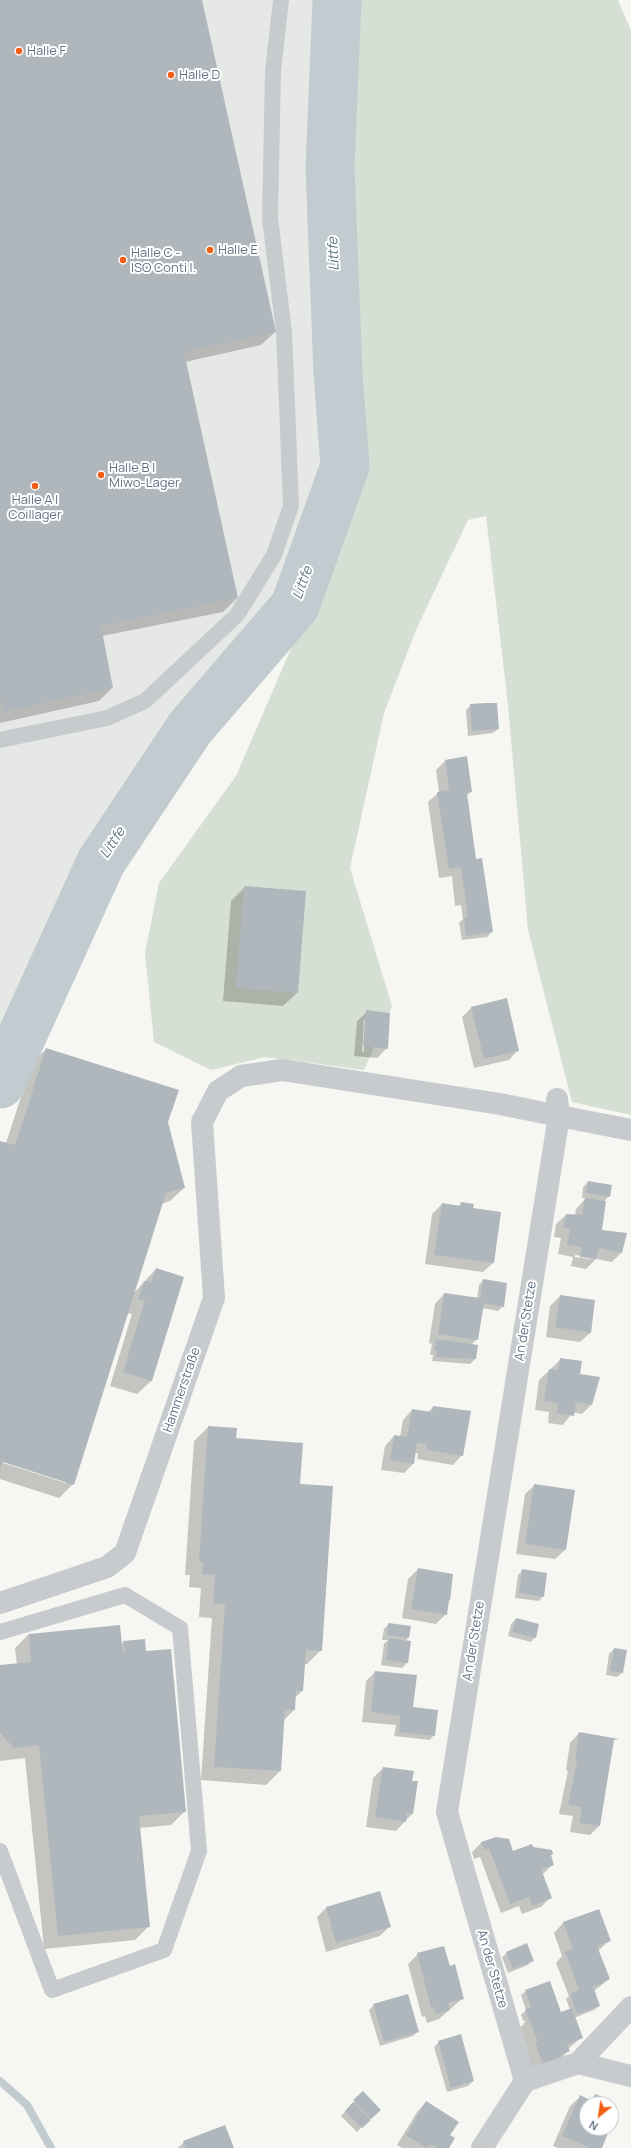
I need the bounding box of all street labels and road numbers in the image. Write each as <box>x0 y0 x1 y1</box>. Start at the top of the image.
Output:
street label: An der Stetze <box>512 1280 540 1362</box>
street label: Hammerstraße <box>160 1345 204 1435</box>
street label: An der Stetze <box>460 1600 488 1682</box>
street label: An der Stetze <box>473 1928 511 2010</box>

